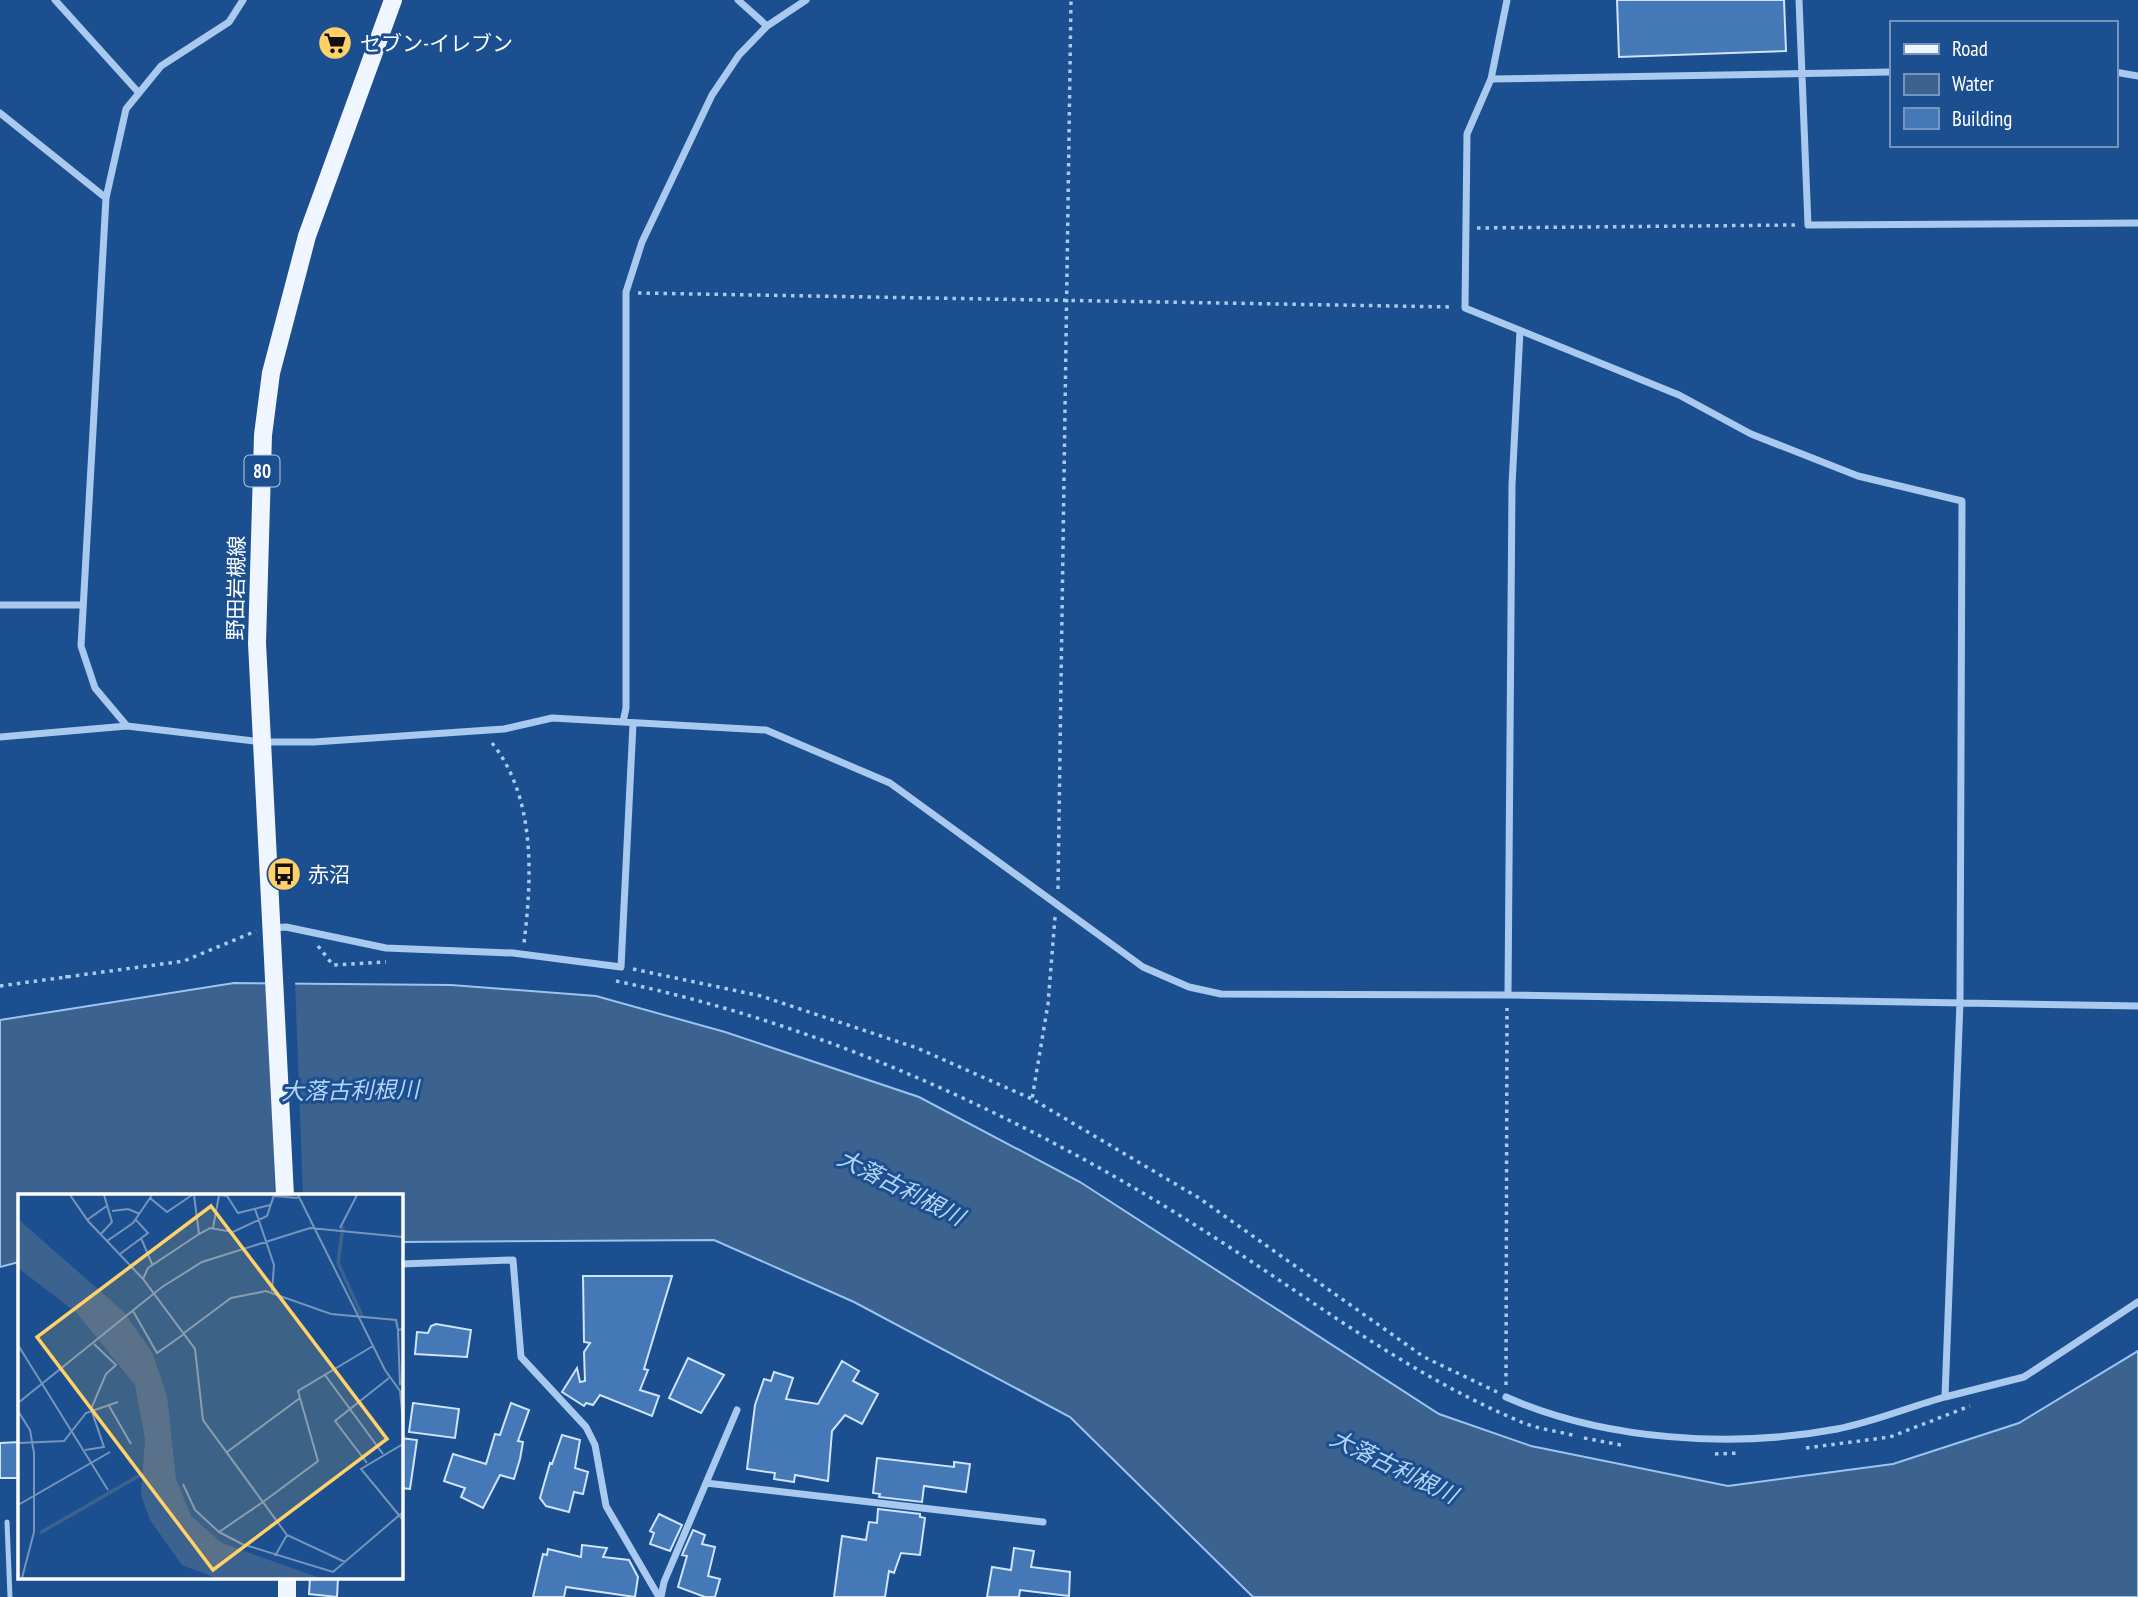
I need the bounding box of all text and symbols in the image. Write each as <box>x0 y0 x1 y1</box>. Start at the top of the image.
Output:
legend <box>1890 21 2117 147</box>
supermarket icon: セブン-イレブン <box>316 24 354 62</box>
place label: セブン-イレブン <box>360 30 513 57</box>
text: Road <box>1952 35 1988 62</box>
text: Water <box>1952 70 1994 97</box>
text: Building <box>1952 105 2012 132</box>
road number: 80 <box>244 456 280 486</box>
street label: 野田岩槻線 <box>222 535 250 641</box>
bus stop icon: 赤沼 <box>265 855 303 893</box>
place label: 赤沼 <box>308 861 350 888</box>
water label: 大落古利根川 <box>281 1074 422 1106</box>
water label: 大落古利根川 <box>833 1143 972 1233</box>
inset map <box>18 1194 402 1580</box>
water label: 大落古利根川 <box>1326 1423 1465 1511</box>

